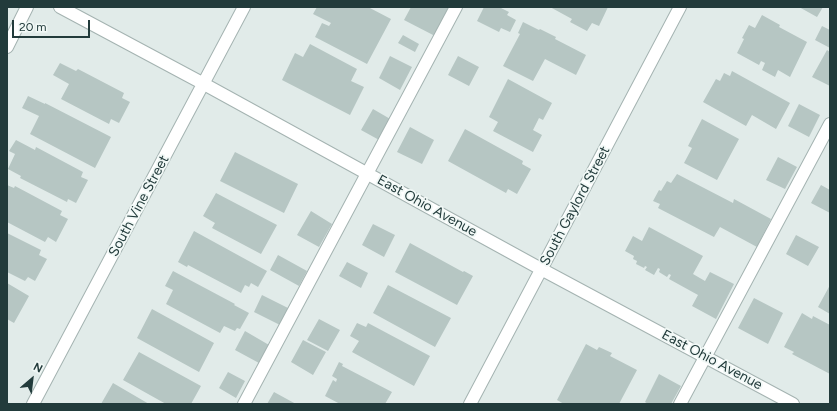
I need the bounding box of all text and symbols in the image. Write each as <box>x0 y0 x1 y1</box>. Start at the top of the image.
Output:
scale bar <box>14 12 92 38</box>
text: 20 m <box>19 20 47 34</box>
street label: South Gaylord Street <box>536 143 614 269</box>
street label: South Vine Street <box>105 153 173 259</box>
street label: East Ohio Avenue <box>374 172 480 240</box>
street label: East Ohio Avenue <box>659 326 765 394</box>
north arrow <box>12 359 52 399</box>
text: N <box>31 360 45 376</box>

